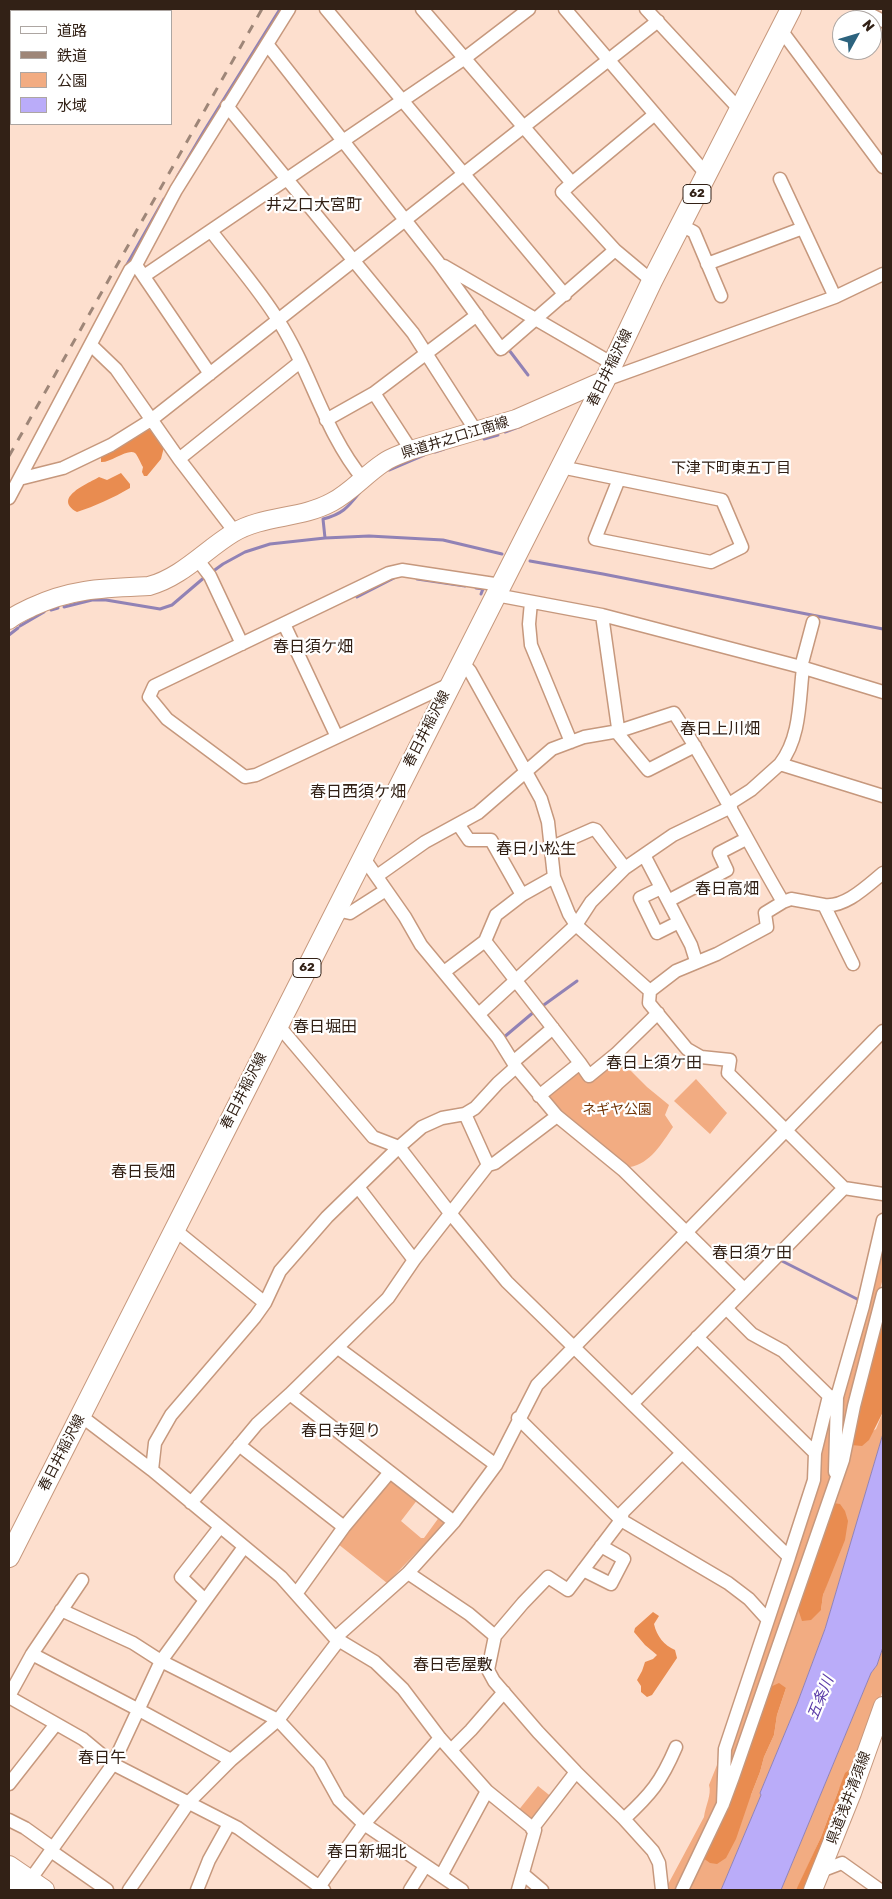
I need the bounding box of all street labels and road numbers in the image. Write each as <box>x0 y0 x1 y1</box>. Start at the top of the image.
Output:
road number: 62 <box>683 184 711 203</box>
street label: 春日井稲沢線 <box>584 327 636 409</box>
street label: 県道井之口江南線 <box>399 414 511 462</box>
street label: 春日井稲沢線 <box>400 688 454 770</box>
road number: 62 <box>293 958 321 978</box>
street label: 春日井稲沢線 <box>217 1050 271 1132</box>
street label: 春日井稲沢線 <box>35 1412 89 1494</box>
street label: 県道浅井清須線 <box>824 1749 874 1847</box>

